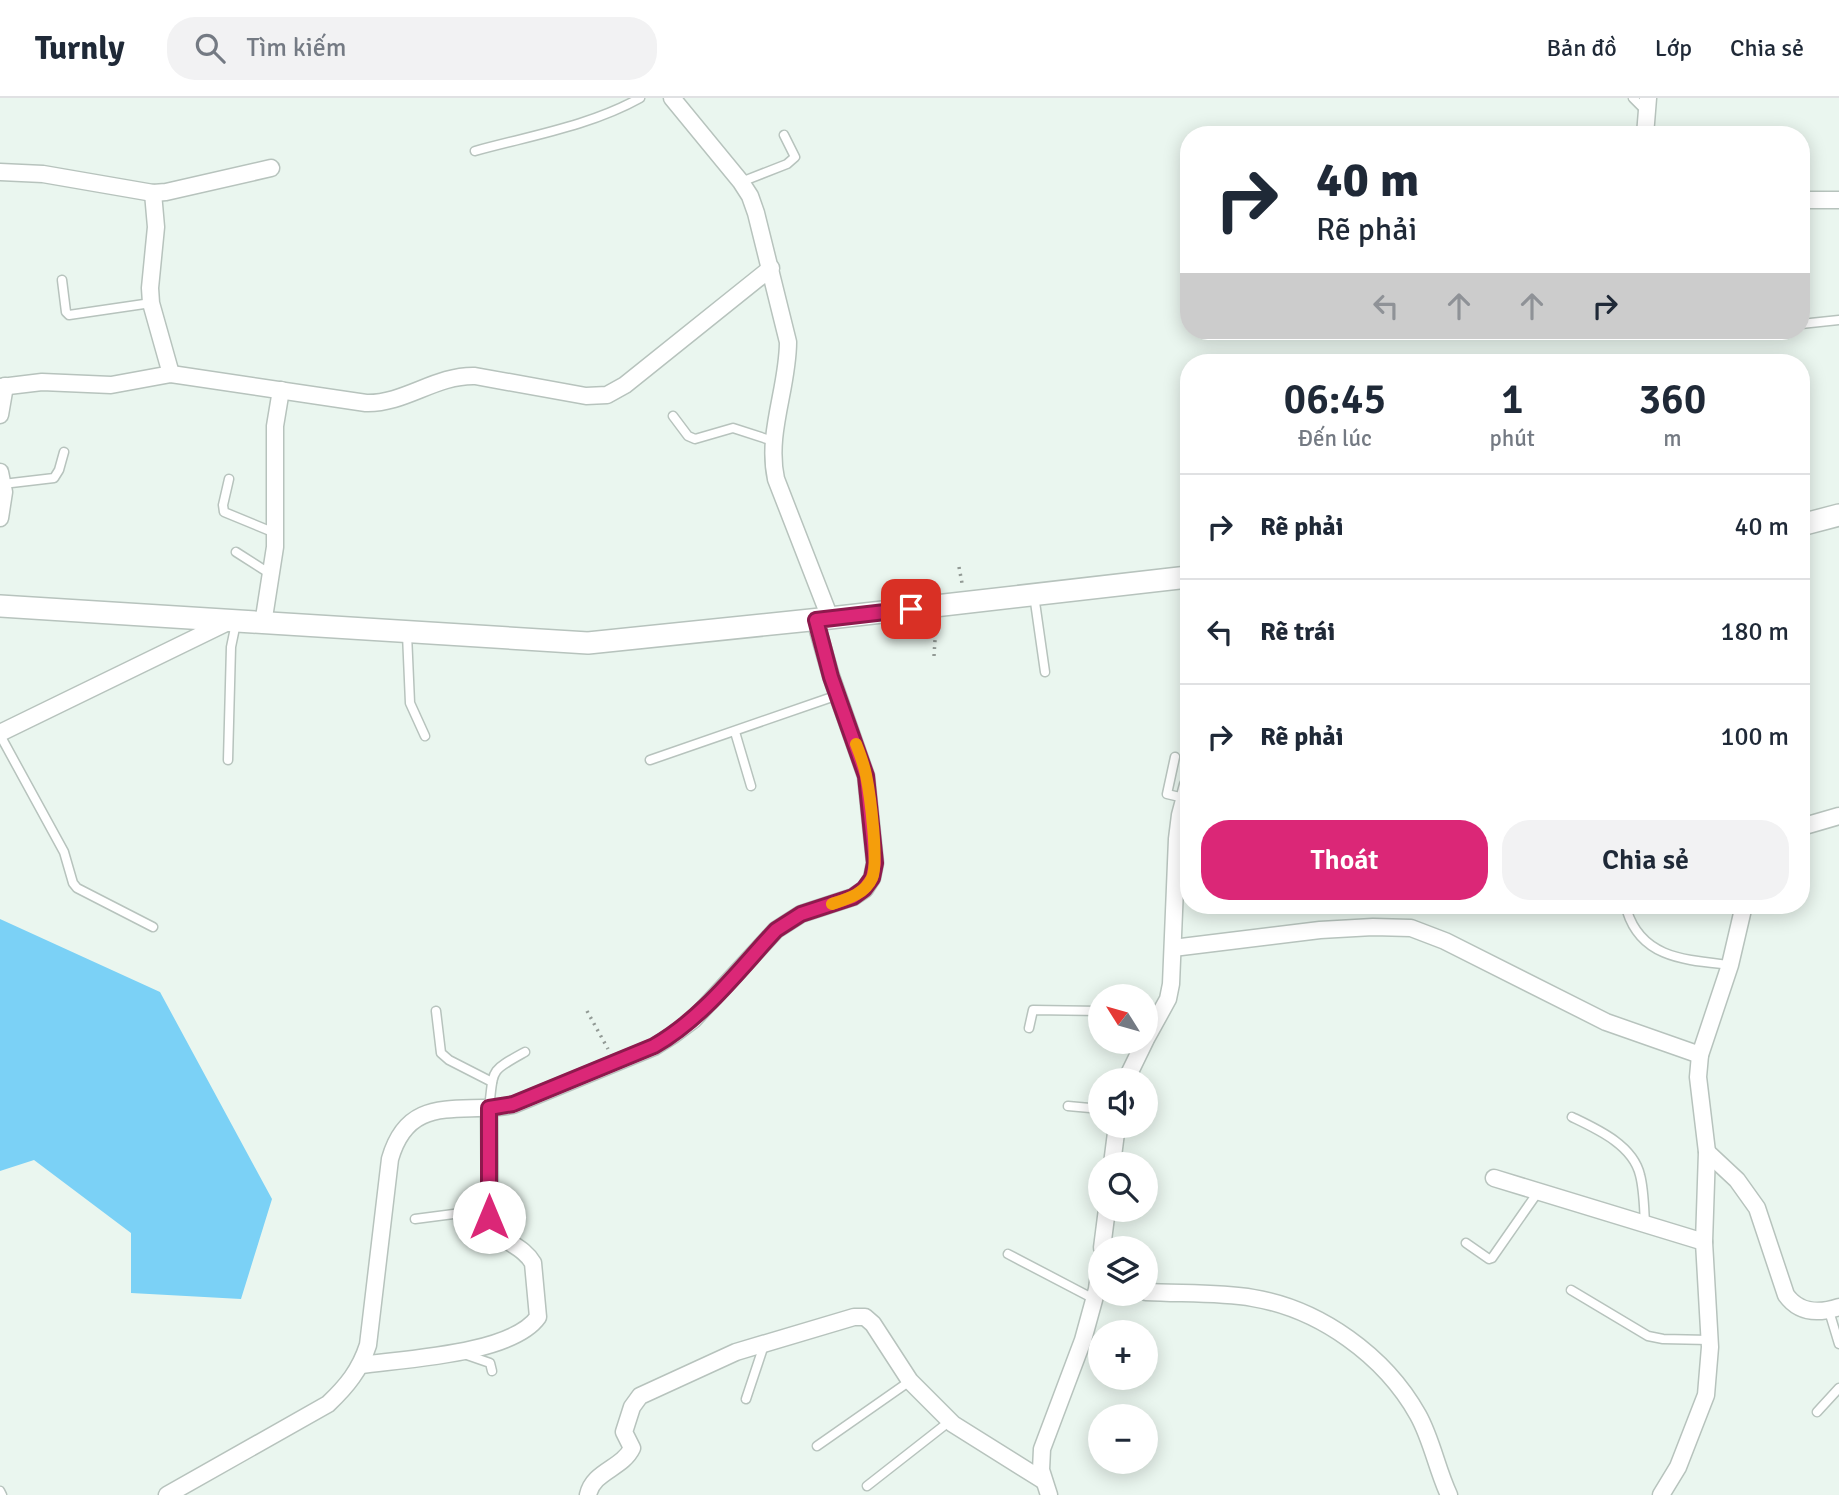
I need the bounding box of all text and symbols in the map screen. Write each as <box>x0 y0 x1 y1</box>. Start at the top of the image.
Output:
search box <box>167 17 657 80</box>
text: Turnly <box>35 28 125 69</box>
icon: search <box>191 29 229 67</box>
text: Tìm kiếm <box>247 32 346 64</box>
text: Bản đồ <box>1546 33 1617 63</box>
text: Lớp <box>1655 33 1692 63</box>
text: Chia sẻ <box>1730 33 1804 63</box>
text: 40 m <box>1316 150 1419 210</box>
icon: right <box>1201 154 1292 245</box>
text: Rẽ phải <box>1316 210 1417 249</box>
icon: left <box>1367 287 1405 325</box>
icon: ahead <box>1440 287 1478 325</box>
icon: ahead <box>1513 287 1551 325</box>
icon: right <box>1586 287 1624 325</box>
text: 06:45 <box>1284 374 1386 425</box>
text: 1 <box>1501 374 1524 425</box>
text: 360 <box>1638 374 1706 425</box>
text: Đến lúc <box>1298 424 1372 453</box>
text: phút <box>1490 424 1535 453</box>
text: m <box>1663 424 1682 453</box>
icon: right <box>1201 508 1239 546</box>
text: Rẽ phải <box>1260 511 1344 543</box>
text: 40 m <box>1734 511 1789 543</box>
pin <box>881 579 941 639</box>
icon: arrive <box>892 590 930 628</box>
icon: left <box>1201 613 1239 651</box>
text: Rẽ trái <box>1260 616 1335 648</box>
text: 180 m <box>1720 616 1789 648</box>
icon: right <box>1201 718 1239 756</box>
text: Rẽ phải <box>1260 721 1344 753</box>
text: 100 m <box>1720 721 1789 753</box>
button: Thoát <box>1201 820 1488 900</box>
button: Chia sẻ <box>1502 820 1789 900</box>
north arrow <box>1088 984 1158 1054</box>
map controls <box>1088 984 1158 1474</box>
button: sound <box>1088 1068 1158 1138</box>
button: search <box>1088 1152 1158 1222</box>
position arrow <box>452 1180 526 1254</box>
button: layers <box>1088 1236 1158 1306</box>
button: + <box>1088 1320 1158 1390</box>
button: − <box>1088 1404 1158 1474</box>

